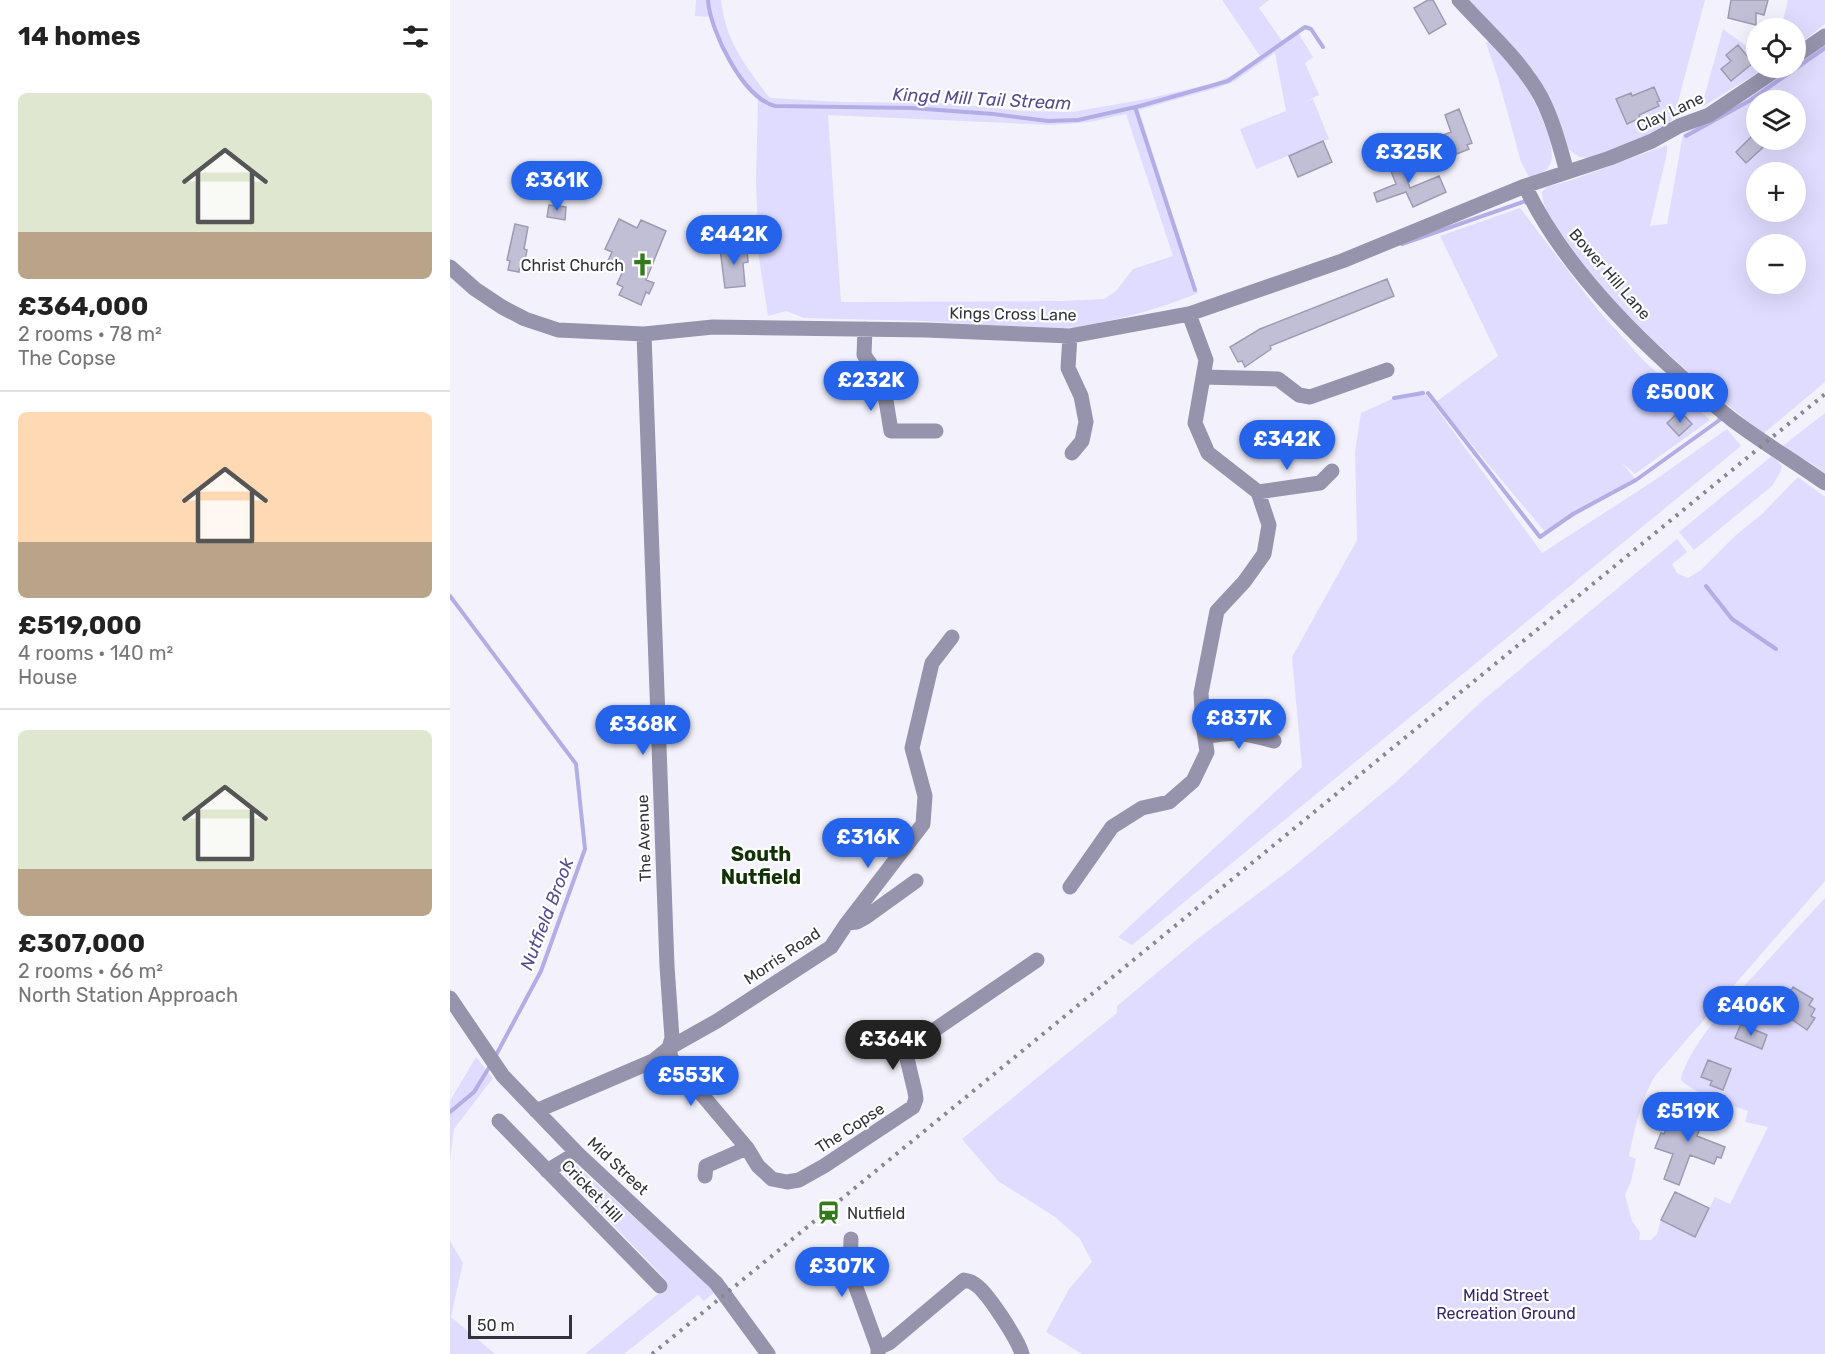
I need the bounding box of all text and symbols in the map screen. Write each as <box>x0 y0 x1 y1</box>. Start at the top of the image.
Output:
map controls <box>1746 18 1806 294</box>
button: locate <box>1746 18 1806 78</box>
icon: filters <box>399 20 432 53</box>
text: 14 homes <box>18 21 141 52</box>
water label: Kingd Mill Tail Stream <box>892 83 1072 115</box>
street label: Clay Lane <box>1633 88 1707 136</box>
button: layers <box>1746 90 1806 150</box>
icon: home <box>171 132 279 240</box>
pin: £325K <box>1367 133 1451 184</box>
text: £325K <box>1376 140 1442 164</box>
pin: £361K <box>515 161 599 212</box>
button: + <box>1746 162 1806 222</box>
text: £361K <box>525 168 589 192</box>
pin: £442K <box>692 215 776 266</box>
text: £442K <box>700 222 768 246</box>
street label: Bower Hill Lane <box>1565 225 1655 323</box>
button: − <box>1746 234 1806 294</box>
church icon: Christ Church <box>629 252 655 278</box>
place label: Christ Church <box>521 256 624 275</box>
text: £364,000 <box>18 291 148 322</box>
street label: Kings Cross Lane <box>949 303 1077 325</box>
text: 2 rooms · 78 m² <box>18 322 162 346</box>
text: The Copse <box>18 346 116 370</box>
pin: £232K <box>829 361 913 412</box>
text: £232K <box>838 368 904 392</box>
pin: £500K <box>1638 373 1722 424</box>
text: £500K <box>1646 380 1714 404</box>
pin: £342K <box>1245 420 1329 471</box>
text: £342K <box>1253 427 1321 451</box>
icon: home <box>171 451 279 559</box>
text: £519,000 <box>18 610 142 641</box>
text: 4 rooms · 140 m² <box>18 641 173 665</box>
text: House <box>18 665 77 689</box>
pin: £837K <box>1197 699 1281 750</box>
pin: £368K <box>601 705 685 756</box>
text: £837K <box>1206 706 1272 730</box>
text: £368K <box>609 712 677 736</box>
icon: home <box>171 769 279 877</box>
street label: The Avenue <box>633 794 655 882</box>
pin: £316K <box>826 818 910 869</box>
text: £316K <box>836 825 900 849</box>
district label: South Nutfield <box>721 842 801 889</box>
water label: Nutfield Brook <box>515 854 579 973</box>
street label: Morris Road <box>740 924 824 988</box>
text: £307,000 <box>18 928 145 959</box>
text: 2 rooms · 66 m² <box>18 959 163 983</box>
text: North Station Approach <box>18 983 238 1007</box>
pin: £406K <box>1709 986 1793 1037</box>
text: £406K <box>1717 993 1785 1017</box>
pin: £364K <box>851 1020 935 1071</box>
text: £364K <box>859 1027 927 1051</box>
pin: £553K <box>649 1056 733 1107</box>
text: £553K <box>658 1063 724 1087</box>
pin: £519K <box>1646 1092 1730 1143</box>
street label: The Copse <box>812 1099 888 1157</box>
text: £519K <box>1656 1099 1720 1123</box>
street label: Mid Street <box>584 1133 652 1199</box>
street label: Cricket Hill <box>558 1156 626 1226</box>
station icon: Nutfield <box>816 1200 842 1226</box>
place label: Nutfield <box>847 1204 905 1223</box>
pin: £307K <box>800 1247 884 1298</box>
text: £307K <box>809 1254 875 1278</box>
park label: Midd Street Recreation Ground <box>1436 1286 1576 1323</box>
scale bar <box>468 1312 572 1340</box>
text: 50 m <box>477 1316 515 1335</box>

